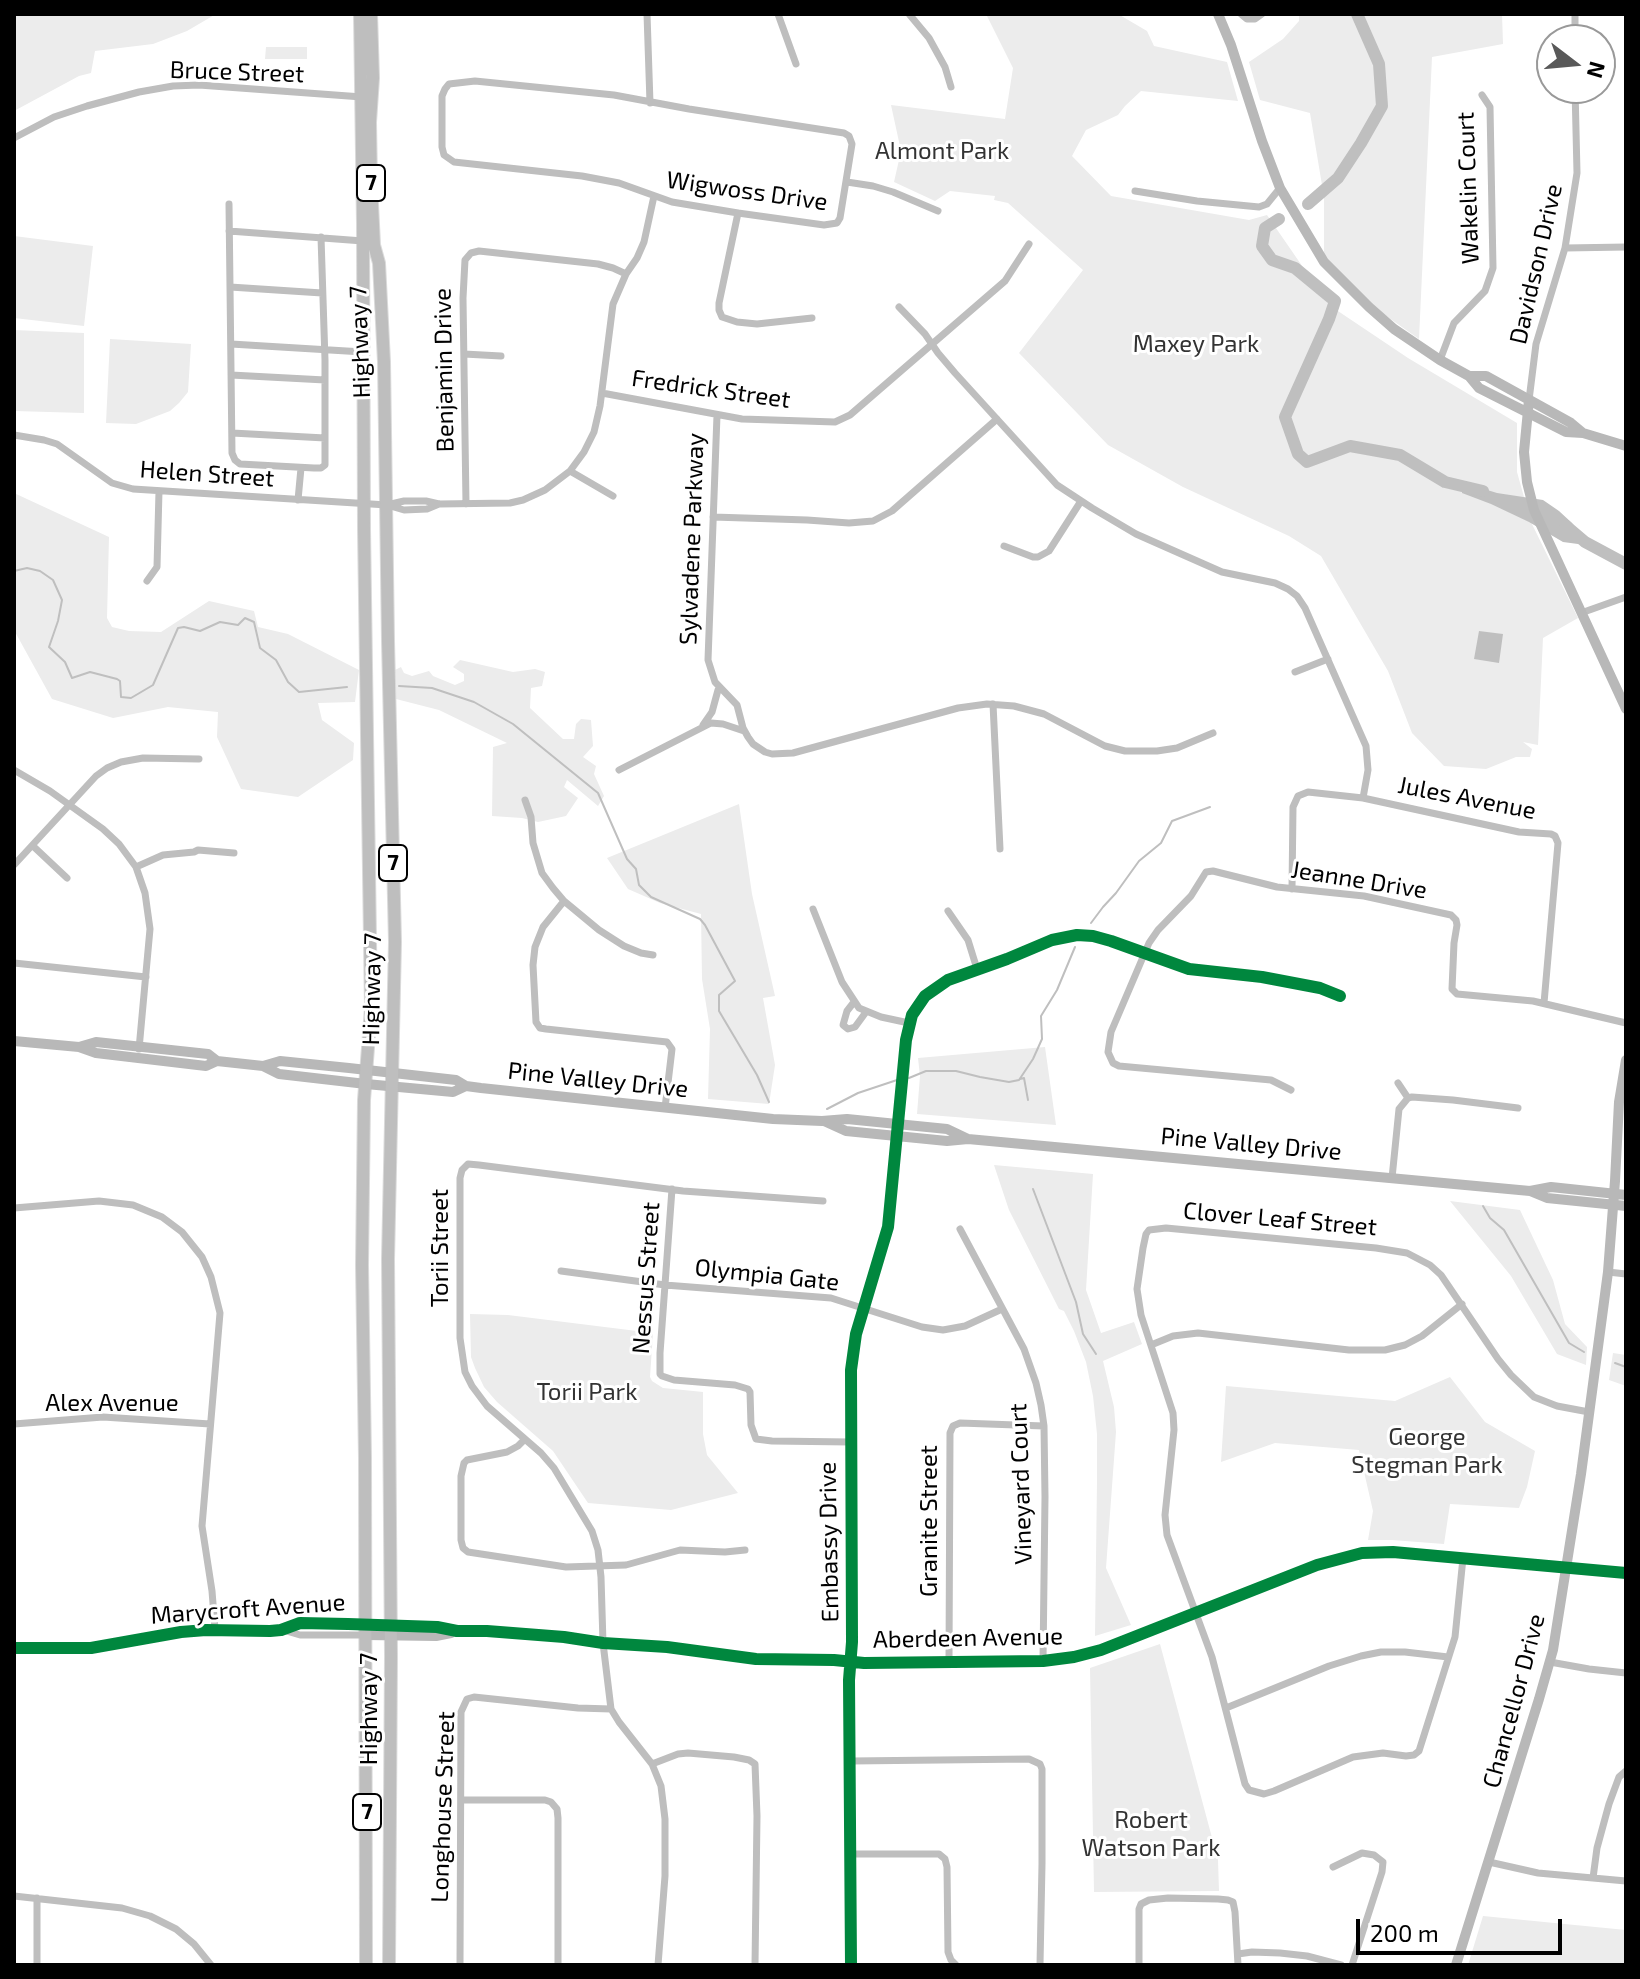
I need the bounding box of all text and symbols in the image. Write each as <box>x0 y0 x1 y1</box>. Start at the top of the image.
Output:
north arrow <box>1536 24 1616 104</box>
street label: Bruce Street <box>169 55 305 89</box>
text: N <box>1582 59 1612 81</box>
street label: Wakelin Court <box>1451 111 1485 265</box>
park label: Almont Park <box>875 137 1009 165</box>
road number: 7 <box>357 165 385 201</box>
street label: Wigwoss Drive <box>665 165 829 217</box>
street label: Davidson Drive <box>1504 181 1568 347</box>
street label: Highway 7 <box>344 285 376 399</box>
street label: Benjamin Drive <box>428 288 460 452</box>
park label: Maxey Park <box>1133 330 1259 358</box>
street label: Fredrick Street <box>630 364 792 414</box>
street label: Sylvadene Parkway <box>674 433 710 645</box>
street label: Helen Street <box>139 455 275 493</box>
street label: Jules Avenue <box>1396 771 1538 825</box>
road number: 7 <box>379 845 407 881</box>
street label: Jeanne Drive <box>1289 855 1429 905</box>
street label: Highway 7 <box>357 932 387 1046</box>
street label: Pine Valley Drive <box>506 1056 690 1104</box>
street label: Pine Valley Drive <box>1159 1122 1343 1166</box>
street label: Torii Street <box>426 1189 454 1307</box>
street label: Clover Leaf Street <box>1182 1196 1378 1242</box>
street label: Nessus Street <box>626 1201 666 1355</box>
street label: Olympia Gate <box>693 1253 841 1297</box>
park label: Torii Park <box>537 1378 637 1406</box>
street label: Alex Avenue <box>45 1389 179 1417</box>
street label: Vineyard Court <box>1004 1403 1038 1565</box>
park label: George Stegman Park <box>1351 1423 1503 1479</box>
street label: Granite Street <box>915 1445 943 1597</box>
street label: Embassy Drive <box>813 1461 845 1623</box>
street label: Marycroft Avenue <box>150 1588 346 1630</box>
street label: Chancellor Drive <box>1477 1611 1551 1791</box>
street label: Aberdeen Avenue <box>873 1622 1063 1654</box>
street label: Highway 7 <box>355 1653 383 1765</box>
street label: Longhouse Street <box>425 1711 461 1903</box>
road number: 7 <box>353 1794 381 1830</box>
park label: Robert Watson Park <box>1082 1806 1220 1862</box>
scale bar <box>1360 1903 1566 1953</box>
text: 200 m <box>1370 1918 1439 1947</box>

